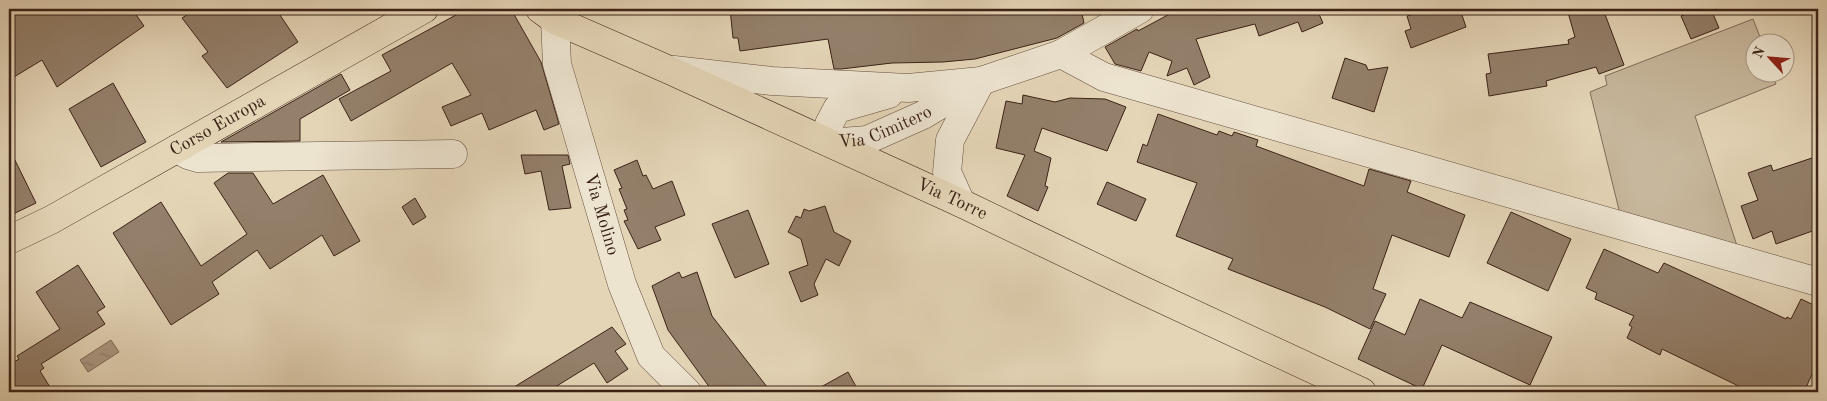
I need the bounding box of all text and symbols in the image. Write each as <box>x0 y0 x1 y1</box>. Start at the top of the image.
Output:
north arrow <box>1744 32 1794 82</box>
text: N <box>1751 45 1768 61</box>
street label: Corso Europa <box>167 92 269 160</box>
street label: Via Cimitero <box>838 103 935 151</box>
street label: Via Molino <box>581 172 622 258</box>
street label: Via Torre <box>914 175 990 223</box>

